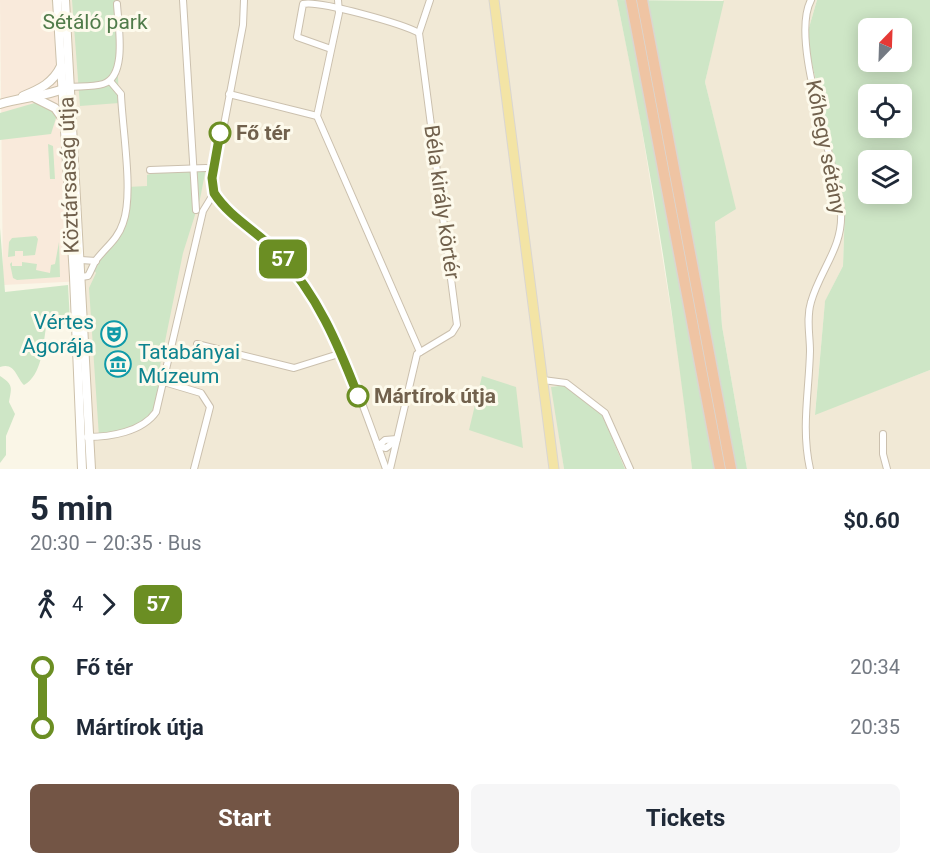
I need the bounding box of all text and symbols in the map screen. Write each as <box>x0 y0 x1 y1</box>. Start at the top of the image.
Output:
park label: Sétáló park <box>42 10 148 34</box>
north arrow <box>858 18 912 72</box>
map controls <box>858 18 912 204</box>
street label: Kőhegy sétány <box>801 78 851 216</box>
button: locate <box>858 84 912 138</box>
street label: Köztársaság útja <box>54 96 84 254</box>
place label: Fő tér <box>236 121 291 145</box>
marker: Fő tér <box>209 122 231 144</box>
street label: Béla király körtér <box>419 123 465 281</box>
button: layers <box>858 150 912 204</box>
line badge: 57 <box>256 240 310 278</box>
text: 57 <box>271 247 295 271</box>
place label: Vértes Agorája <box>22 310 94 358</box>
theatre icon: Vértes Agorája <box>99 319 129 349</box>
place label: Tatabányai Múzeum <box>138 340 240 388</box>
museum icon: Tatabányai Múzeum <box>103 349 133 379</box>
place label: Mártírok útja <box>374 384 496 408</box>
marker: Mártírok útja <box>347 385 369 407</box>
text: 5 min <box>30 489 113 528</box>
text: $0.60 <box>843 508 900 533</box>
text: 20:30 – 20:35 · Bus <box>30 531 202 555</box>
icon: walk <box>30 588 63 621</box>
icon: forward <box>92 588 125 621</box>
text: 4 <box>72 592 83 616</box>
text: 57 <box>146 592 170 616</box>
text: Fő tér <box>76 655 133 680</box>
text: 20:34 <box>850 655 900 679</box>
text: Mártírok útja <box>76 715 204 740</box>
text: 20:35 <box>850 715 900 739</box>
button: Start <box>30 784 459 853</box>
button: Tickets <box>471 784 900 853</box>

